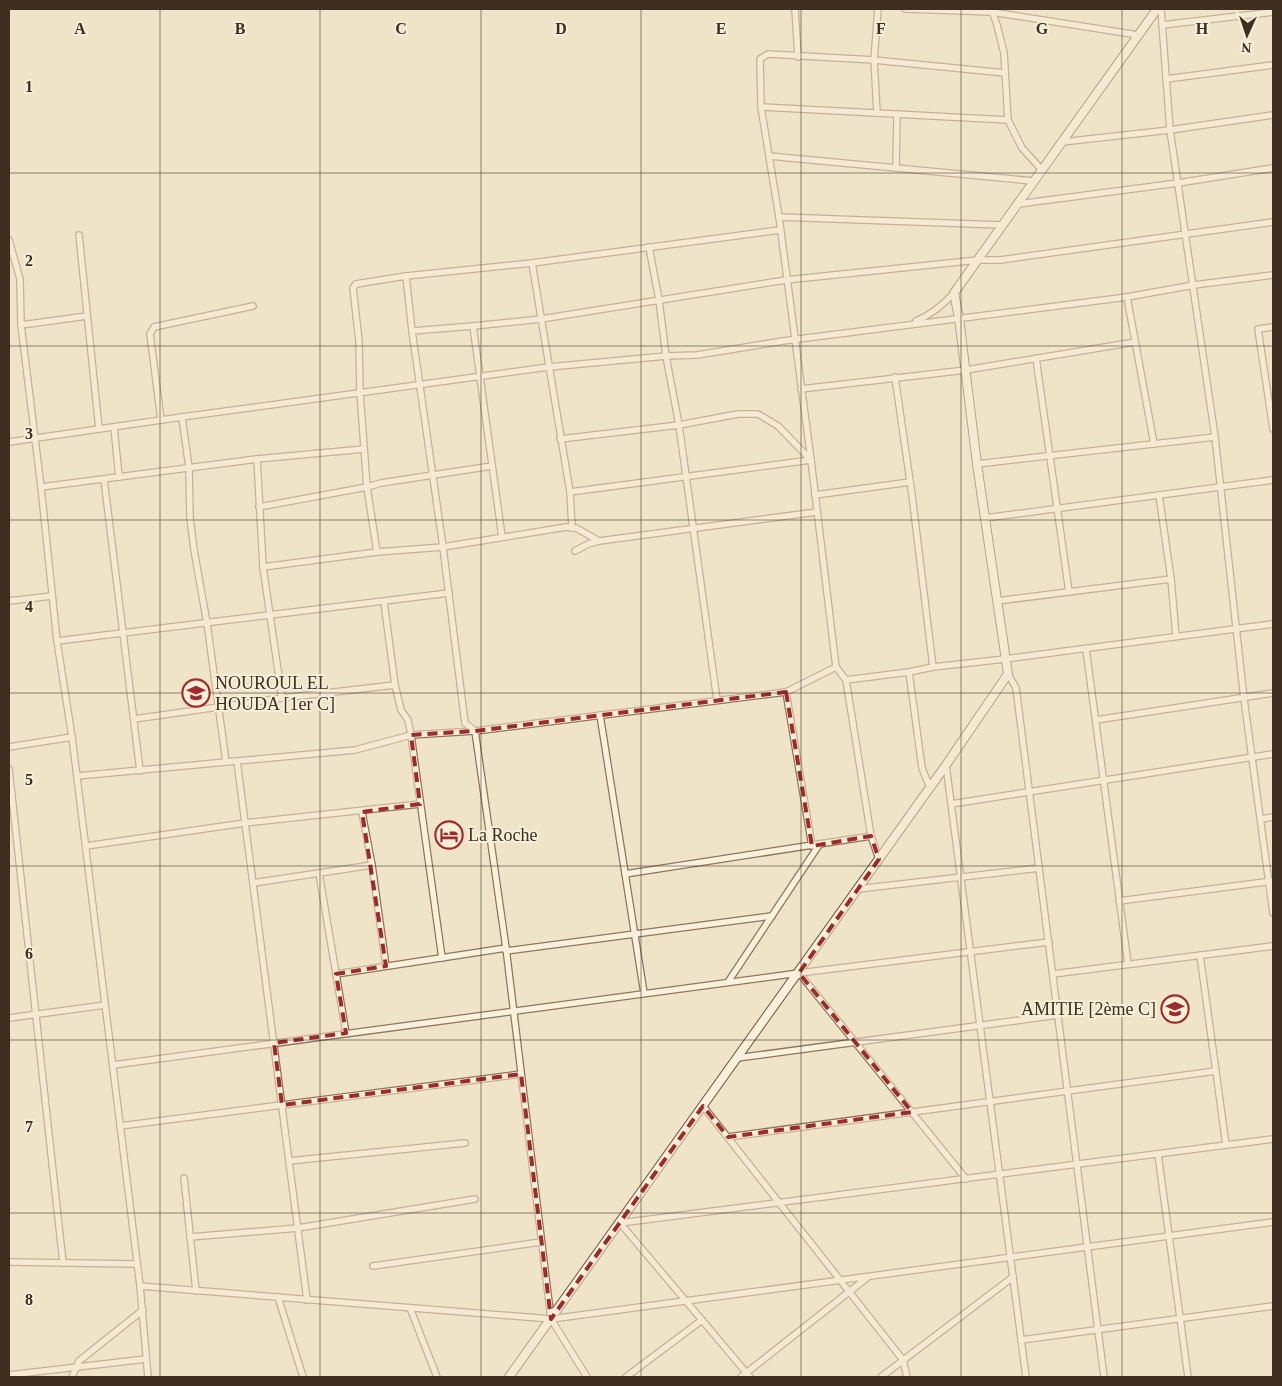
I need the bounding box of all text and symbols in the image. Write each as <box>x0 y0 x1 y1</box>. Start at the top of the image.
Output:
north arrow <box>1222 10 1272 60</box>
text: A <box>74 20 86 37</box>
text: B <box>235 20 246 37</box>
text: C <box>395 20 407 37</box>
text: D <box>555 20 567 37</box>
text: E <box>716 20 726 37</box>
text: F <box>876 20 886 37</box>
text: G <box>1036 20 1049 37</box>
text: H <box>1196 20 1209 37</box>
text: N <box>1241 40 1252 55</box>
text: 1 <box>25 78 33 95</box>
text: 2 <box>25 252 33 269</box>
text: 3 <box>25 425 33 442</box>
text: 4 <box>25 598 33 615</box>
place label: NOUROUL EL HOUDA [1er C] <box>215 673 335 714</box>
school or university icon: NOUROUL EL HOUDA [1er C] <box>181 678 211 708</box>
text: 5 <box>25 771 33 788</box>
hotel icon: La Roche <box>434 820 464 850</box>
place label: La Roche <box>468 825 537 845</box>
text: 6 <box>25 945 33 962</box>
school or university icon: AMITIE [2ème C] <box>1160 994 1190 1024</box>
place label: AMITIE [2ème C] <box>1021 999 1156 1019</box>
text: 7 <box>25 1118 33 1135</box>
text: 8 <box>25 1291 33 1308</box>

